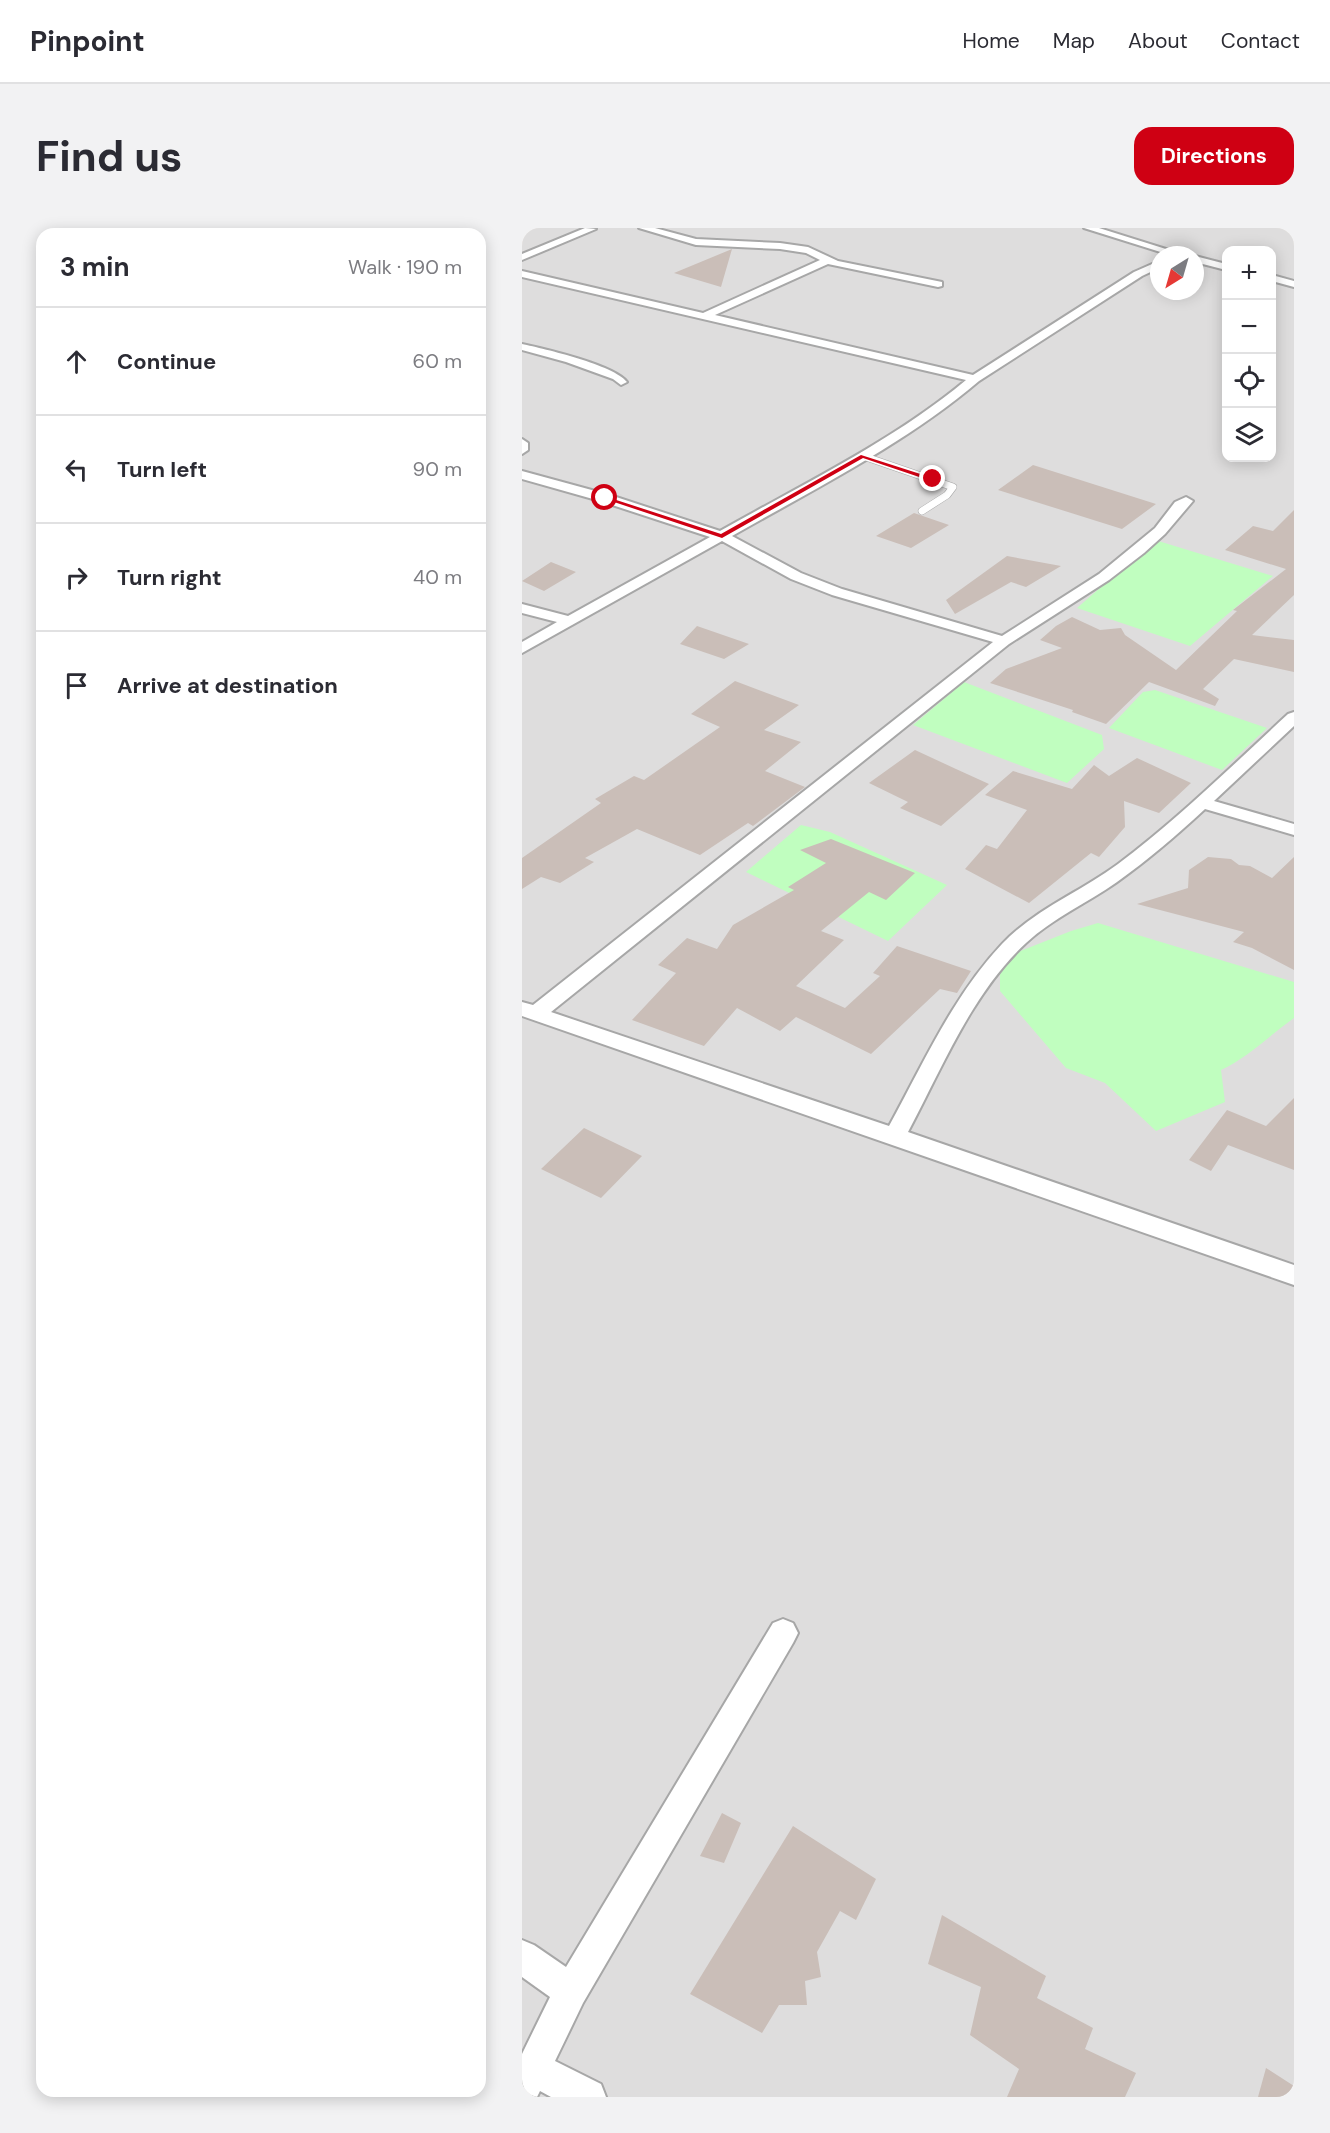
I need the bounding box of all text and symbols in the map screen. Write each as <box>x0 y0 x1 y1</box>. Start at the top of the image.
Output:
text: Pinpoint <box>30 23 145 60</box>
text: Home <box>962 27 1020 55</box>
text: Map <box>1053 27 1095 55</box>
text: About <box>1128 27 1188 55</box>
text: Contact <box>1221 27 1300 55</box>
button: Directions <box>1134 127 1294 185</box>
text: Find us <box>36 129 182 184</box>
north arrow <box>1150 246 1204 300</box>
map controls <box>1222 246 1276 462</box>
button: + <box>1222 246 1276 300</box>
text: 3 min <box>60 250 129 284</box>
text: Walk · 190 m <box>348 254 462 280</box>
button: − <box>1222 300 1276 354</box>
icon: ahead <box>60 345 93 378</box>
text: Continue <box>117 347 216 376</box>
text: 60 m <box>413 348 462 374</box>
button: locate <box>1222 354 1276 408</box>
button: layers <box>1222 408 1276 462</box>
icon: left <box>60 453 93 486</box>
text: Turn left <box>117 455 207 484</box>
text: 90 m <box>413 456 462 482</box>
route end <box>919 465 945 491</box>
route start <box>591 484 617 510</box>
icon: right <box>60 561 93 594</box>
text: Turn right <box>117 563 222 592</box>
text: 40 m <box>413 564 462 590</box>
icon: arrive <box>60 669 93 702</box>
text: Arrive at destination <box>117 671 338 700</box>

